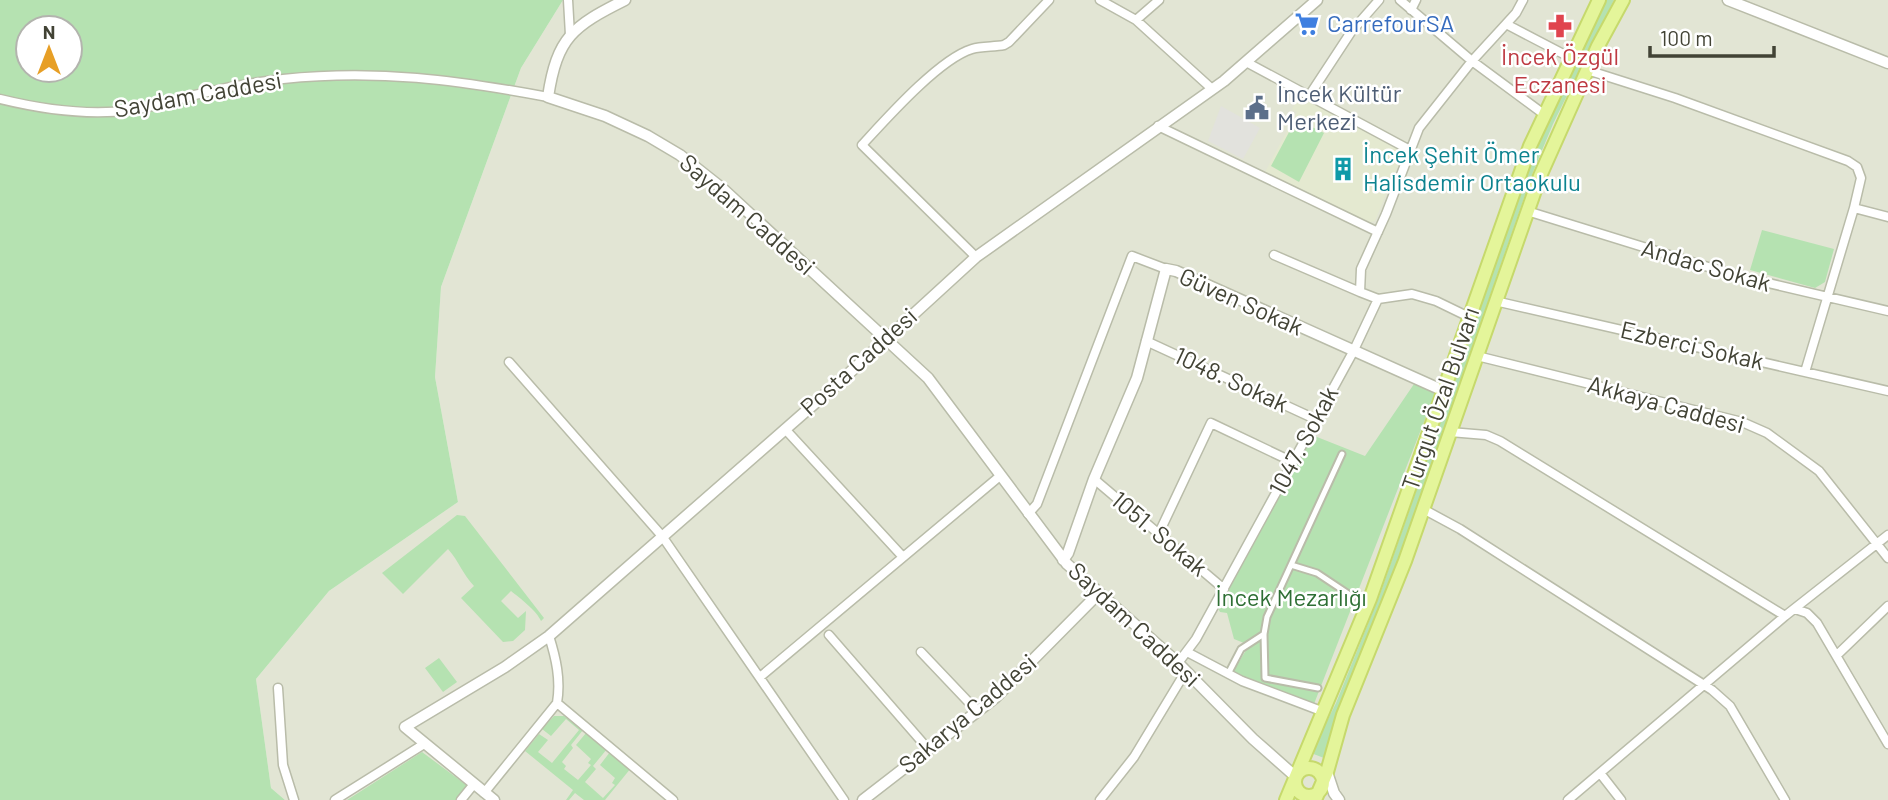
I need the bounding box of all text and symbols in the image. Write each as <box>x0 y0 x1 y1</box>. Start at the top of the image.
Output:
place label: CarrefourSA <box>1327 8 1454 37</box>
supermarket icon: CarrefourSA <box>1293 10 1321 38</box>
pharmacy icon: İncek Özgül Eczanesi <box>1546 12 1574 40</box>
north arrow <box>14 14 84 84</box>
scale bar <box>1650 14 1774 58</box>
text: N <box>43 20 55 43</box>
text: 100 m <box>1660 25 1713 50</box>
place label: İncek Özgül Eczanesi <box>1501 41 1619 98</box>
street label: Saydam Caddesi <box>112 64 284 123</box>
place label: İncek Kültür Merkezi <box>1277 78 1402 135</box>
public building icon: İncek Kültür Merkezi <box>1243 94 1271 122</box>
place label: İncek Şehit Ömer Halisdemir Ortaokulu <box>1363 139 1581 196</box>
street label: Saydam Caddesi <box>674 147 822 281</box>
building icon: İncek Şehit Ömer Halisdemir Ortaokulu <box>1329 155 1357 183</box>
street label: Andac Sokak <box>1638 232 1774 297</box>
street label: Güven Sokak <box>1175 260 1308 341</box>
street label: Posta Caddesi <box>794 301 922 421</box>
street label: Turgut Özal Bulvarı <box>1395 303 1484 494</box>
street label: Ezberci Sokak <box>1618 314 1767 375</box>
street label: 1048. Sokak <box>1170 340 1293 418</box>
street label: Akkaya Caddesi <box>1585 369 1748 438</box>
street label: 1047. Sokak <box>1262 381 1344 500</box>
street label: 1051. Sokak <box>1106 484 1214 581</box>
street label: Saydam Caddesi <box>1063 555 1207 692</box>
park label: İncek Mezarlığı <box>1215 582 1367 611</box>
street label: Sakarya Caddesi <box>892 647 1042 779</box>

